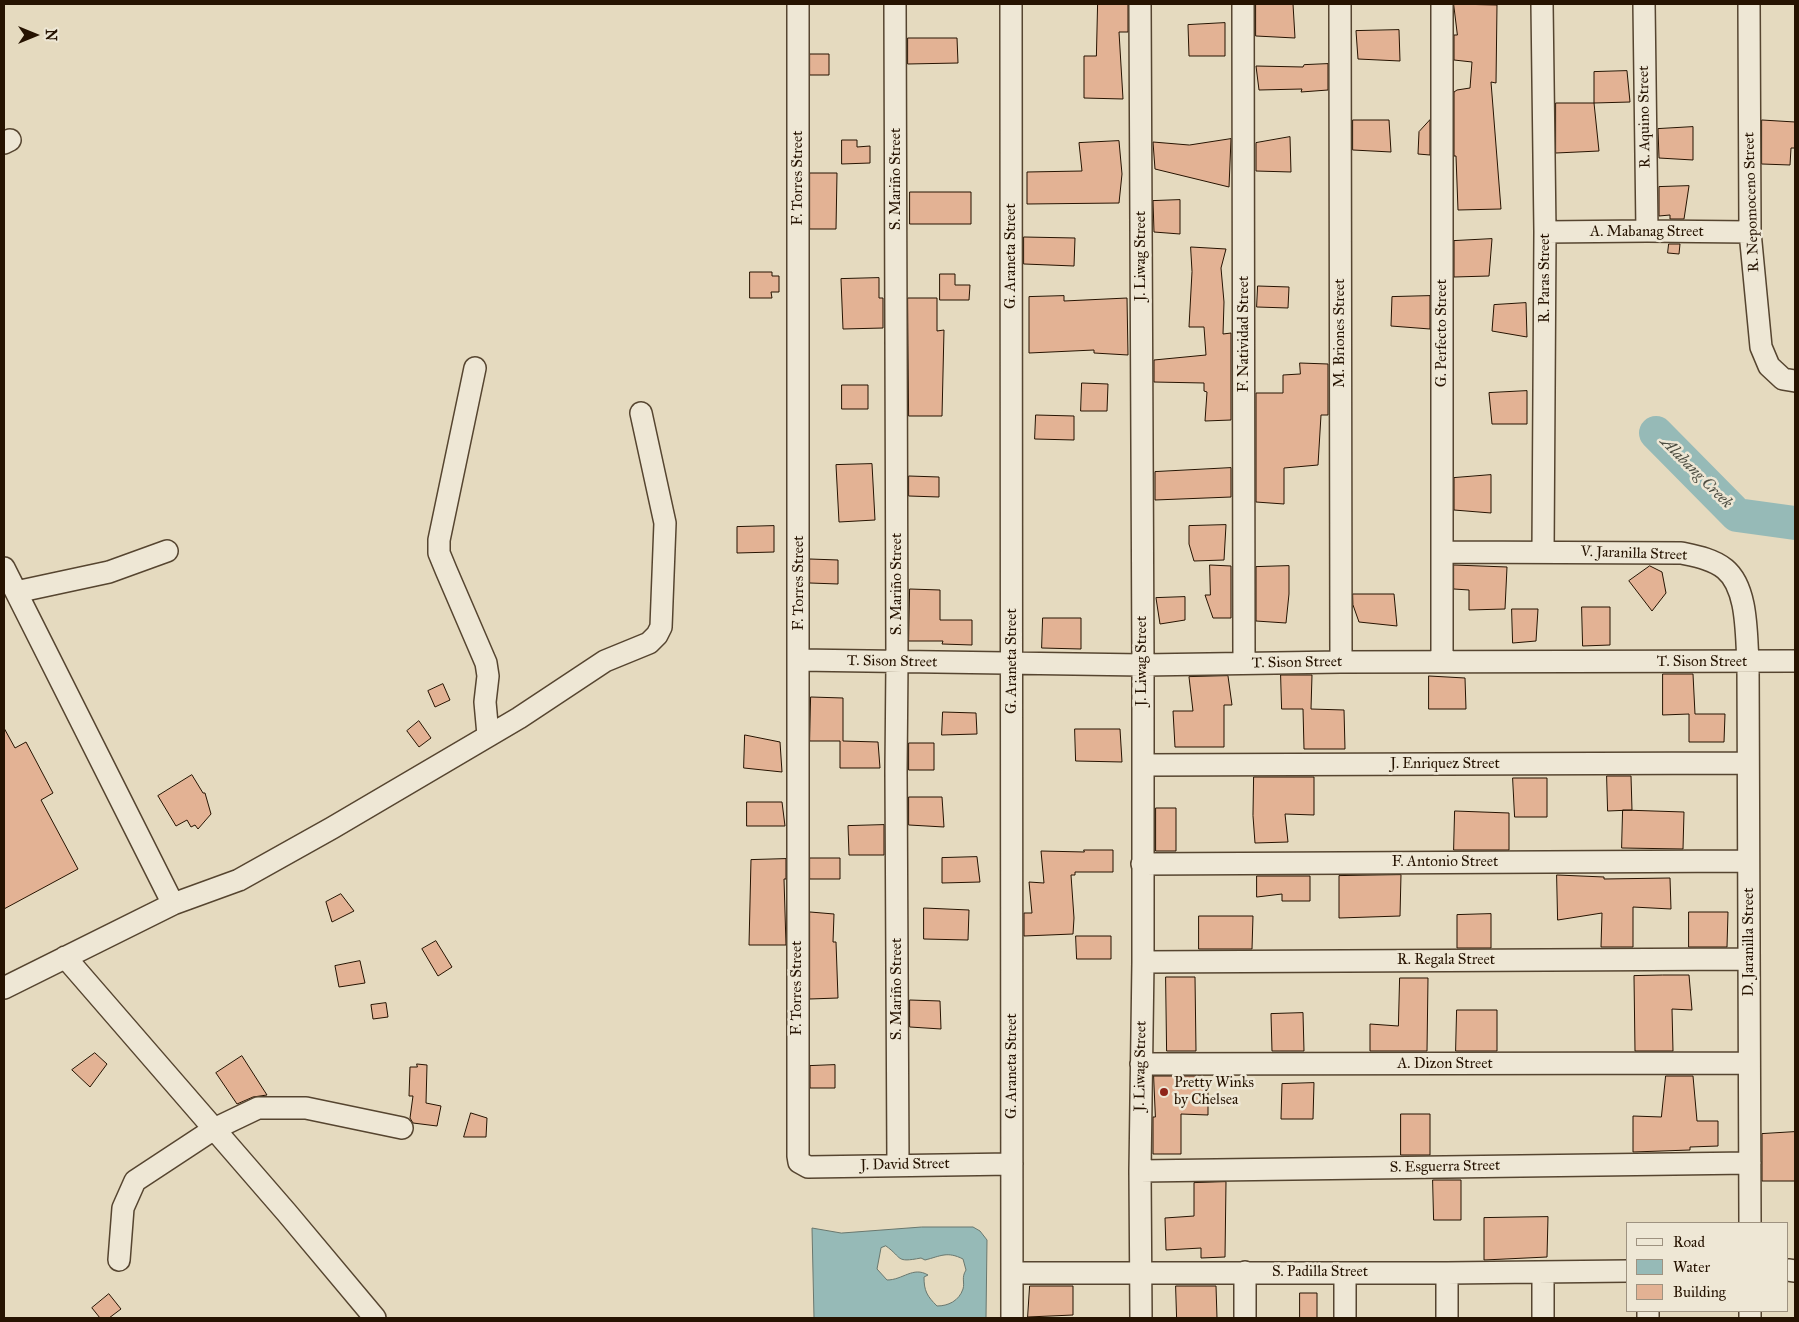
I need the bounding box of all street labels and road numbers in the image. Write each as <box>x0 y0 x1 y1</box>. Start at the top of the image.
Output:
street label: R. Aquino Street <box>1635 65 1655 169</box>
street label: S. Mariño Street <box>887 128 905 230</box>
street label: F. Torres Street <box>789 130 807 226</box>
street label: R. Nepomoceno Street <box>1741 132 1763 272</box>
street label: G. Araneta Street <box>1002 203 1020 309</box>
street label: J. Liwag Street <box>1132 211 1150 301</box>
street label: A. Mabanag Street <box>1590 223 1704 241</box>
street label: R. Paras Street <box>1536 233 1554 323</box>
street label: F. Natividad Street <box>1235 276 1253 392</box>
street label: M. Briones Street <box>1331 278 1349 388</box>
street label: G. Perfecto Street <box>1433 279 1451 387</box>
street label: S. Mariño Street <box>888 533 906 635</box>
street label: F. Torres Street <box>790 535 808 631</box>
street label: V. Jaranilla Street <box>1580 543 1688 565</box>
street label: G. Araneta Street <box>1003 608 1021 714</box>
street label: J. Liwag Street <box>1133 616 1151 706</box>
street label: T. Sison Street <box>847 652 937 672</box>
street label: T. Sison Street <box>1252 653 1342 673</box>
street label: T. Sison Street <box>1657 653 1747 671</box>
street label: J. Enriquez Street <box>1390 755 1500 773</box>
street label: F. Antonio Street <box>1392 853 1498 871</box>
street label: D. Jaranilla Street <box>1740 888 1758 996</box>
street label: S. Mariño Street <box>888 938 906 1040</box>
street label: F. Torres Street <box>788 940 806 1036</box>
street label: R. Regala Street <box>1397 951 1495 969</box>
street label: G. Araneta Street <box>1003 1013 1021 1119</box>
street label: J. Liwag Street <box>1131 1021 1151 1111</box>
street label: A. Dizon Street <box>1397 1055 1493 1073</box>
street label: J. David Street <box>860 1155 950 1175</box>
street label: S. Esguerra Street <box>1390 1157 1500 1177</box>
street label: S. Padilla Street <box>1272 1263 1368 1281</box>

